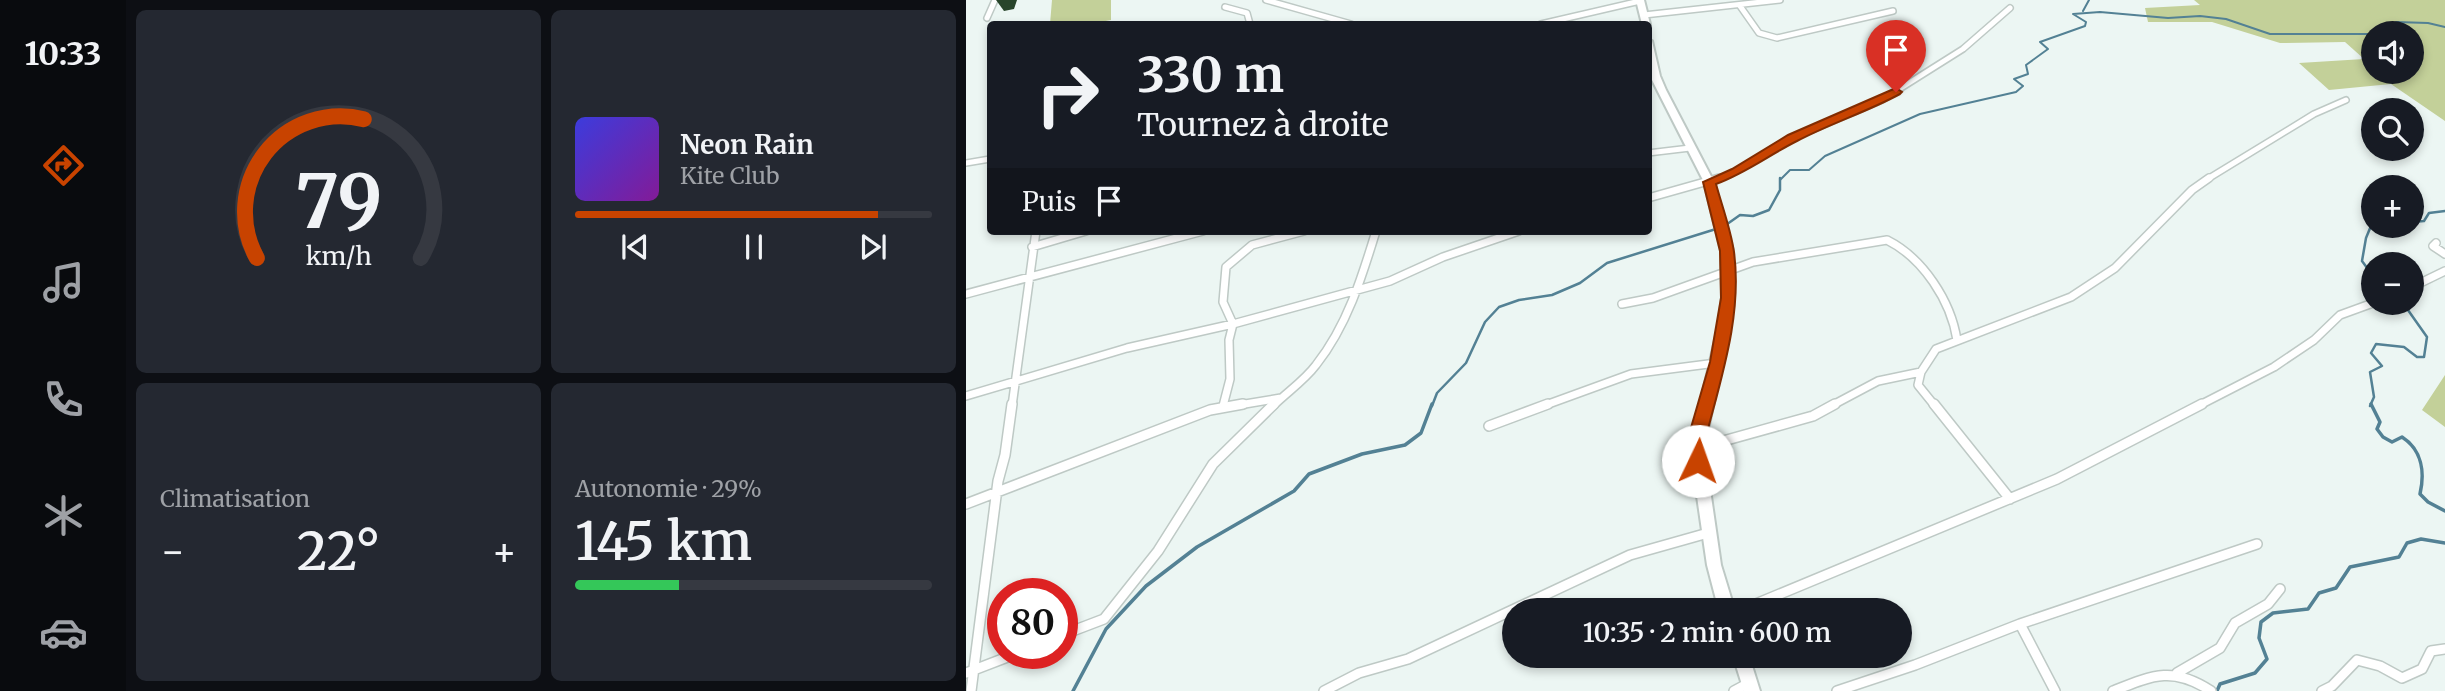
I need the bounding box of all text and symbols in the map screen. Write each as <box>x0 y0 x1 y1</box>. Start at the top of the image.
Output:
pin <box>1866 20 1926 92</box>
map controls <box>2361 21 2424 315</box>
button: sound <box>2361 21 2424 84</box>
icon: arrive <box>1877 31 1915 69</box>
text: 10:33 <box>24 34 102 74</box>
text: 330 m <box>1137 44 1284 105</box>
icon: right <box>1022 49 1113 140</box>
button: search <box>2361 98 2424 161</box>
text: Tournez à droite <box>1137 105 1389 145</box>
text: Neon Rain <box>680 128 814 161</box>
icon: directions <box>39 141 88 190</box>
text: 79 <box>295 156 382 248</box>
text: Kite Club <box>680 161 779 190</box>
button: + <box>2361 175 2424 238</box>
icon: arrive <box>1090 182 1128 220</box>
text: Puis <box>1022 185 1076 218</box>
icon: previous <box>616 228 654 266</box>
icon: pause <box>735 228 773 266</box>
icon: next <box>854 228 892 266</box>
text: km/h <box>305 240 372 272</box>
button: − <box>2361 252 2424 315</box>
icon: music <box>39 258 88 307</box>
icon: phone <box>39 375 88 424</box>
position arrow <box>1661 424 1735 498</box>
text: Autonomie · 29% <box>575 474 762 503</box>
text: Climatisation <box>160 484 310 513</box>
icon: climate <box>39 491 88 540</box>
text: 145 km <box>575 509 752 574</box>
text: 22° <box>297 519 380 584</box>
text: − <box>160 528 185 575</box>
text: + <box>492 528 517 575</box>
speed limit sign: 80 <box>987 578 1078 669</box>
icon: car <box>39 608 88 657</box>
text: 10:35 · 2 min · 600 m <box>1583 616 1831 649</box>

